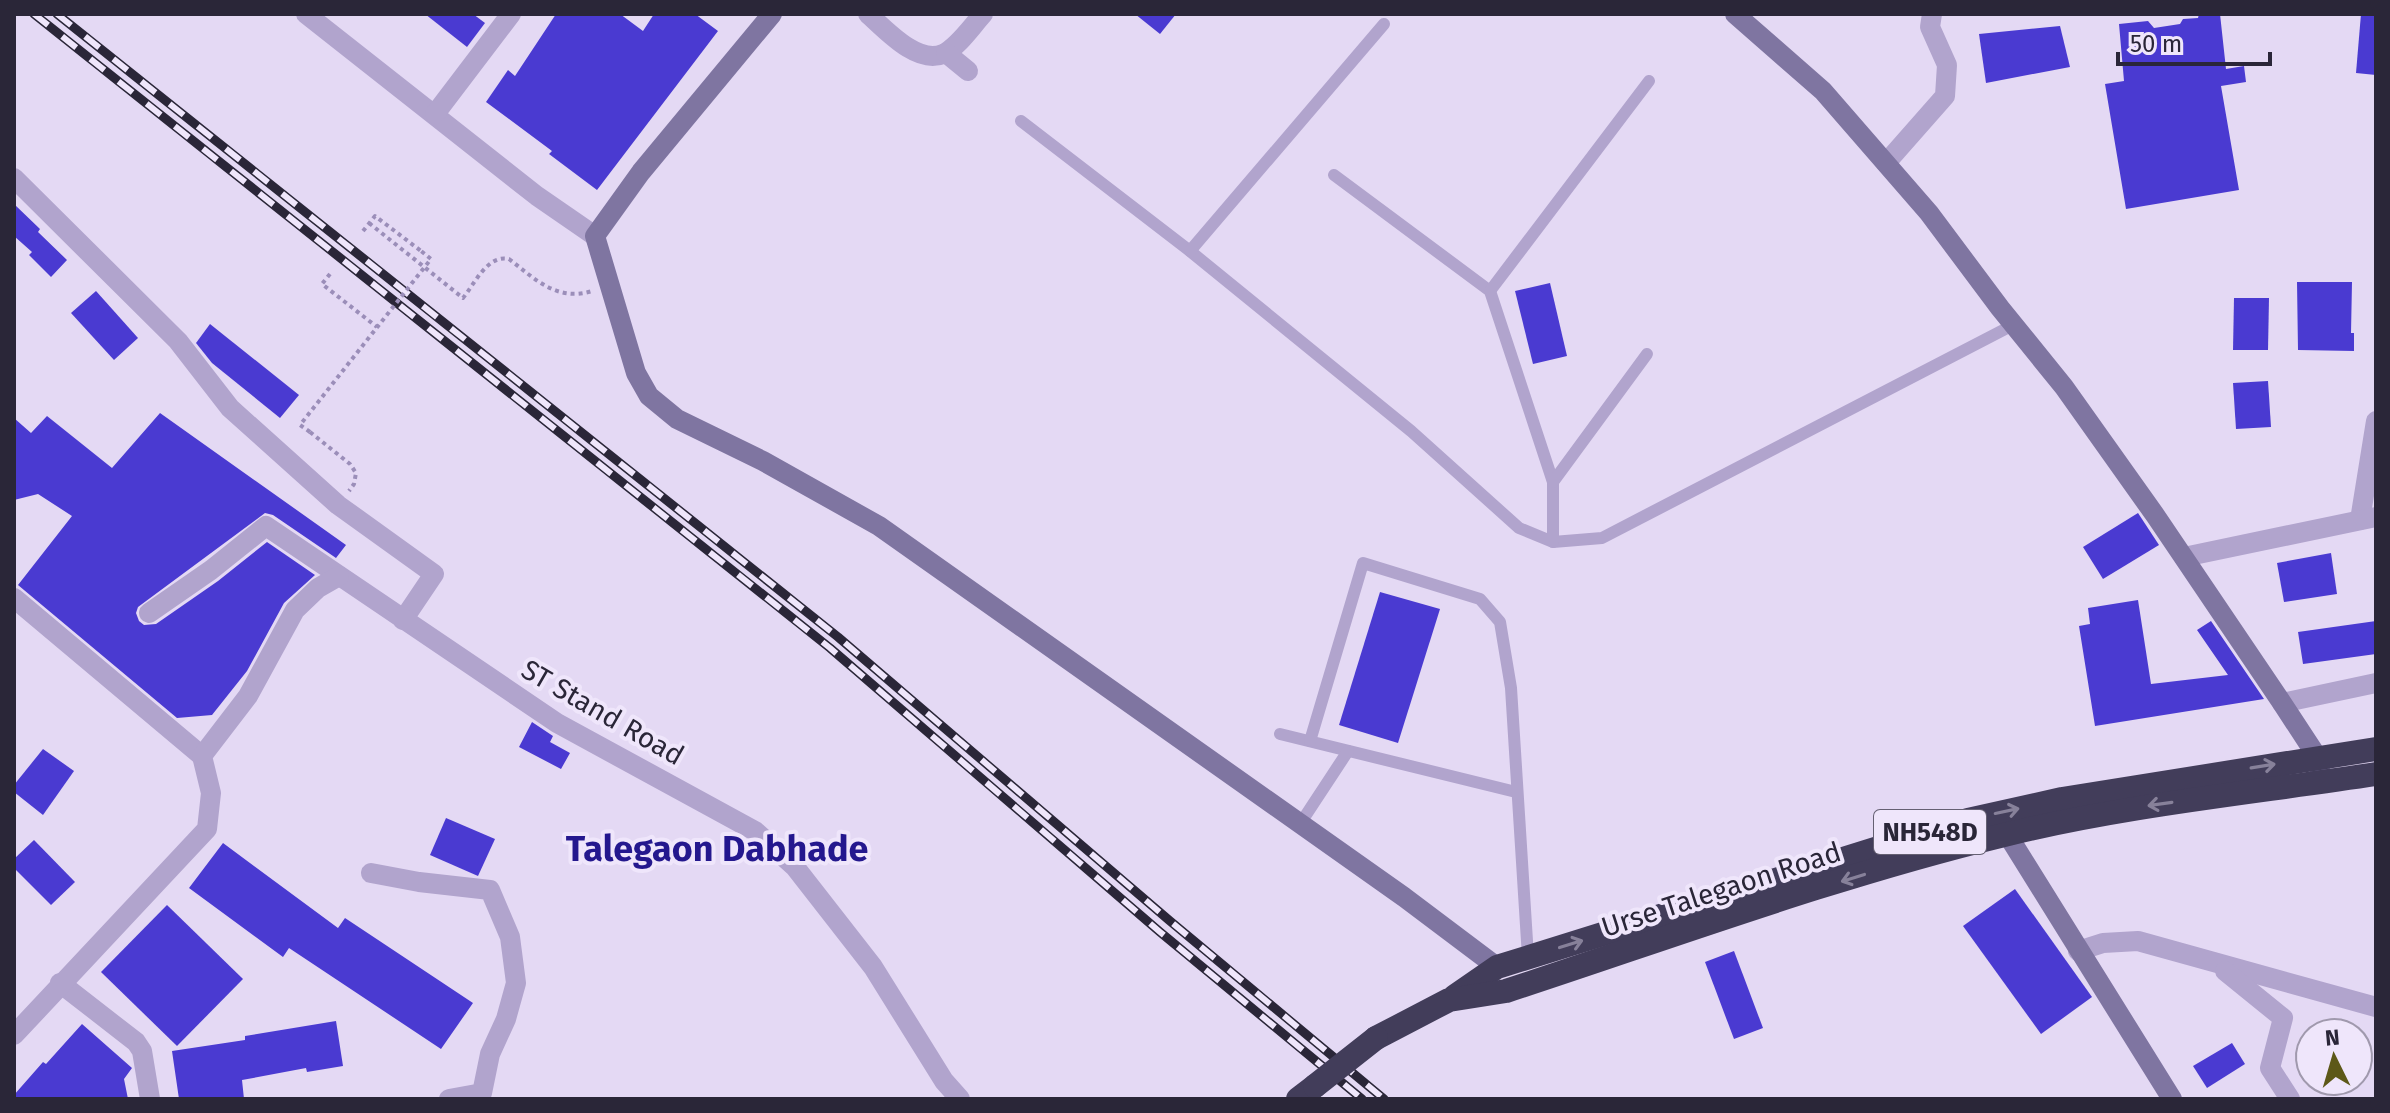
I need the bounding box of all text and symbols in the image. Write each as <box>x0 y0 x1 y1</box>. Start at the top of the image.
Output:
scale bar <box>2118 16 2270 66</box>
text: 50 m <box>2130 30 2182 58</box>
street label: ST Stand Road <box>516 653 690 772</box>
one-way arrow <box>2250 758 2275 773</box>
one-way arrow <box>2147 797 2174 812</box>
one-way arrow <box>1994 803 2019 818</box>
road number: NH548D <box>1874 810 1986 854</box>
district label: Talegaon Dabhade <box>566 827 868 871</box>
street label: Urse Talegaon Road <box>1597 835 1845 944</box>
one-way arrow <box>1841 872 1866 886</box>
one-way arrow <box>1558 936 1583 950</box>
north arrow <box>2294 1017 2374 1097</box>
text: N <box>2324 1023 2341 1052</box>

